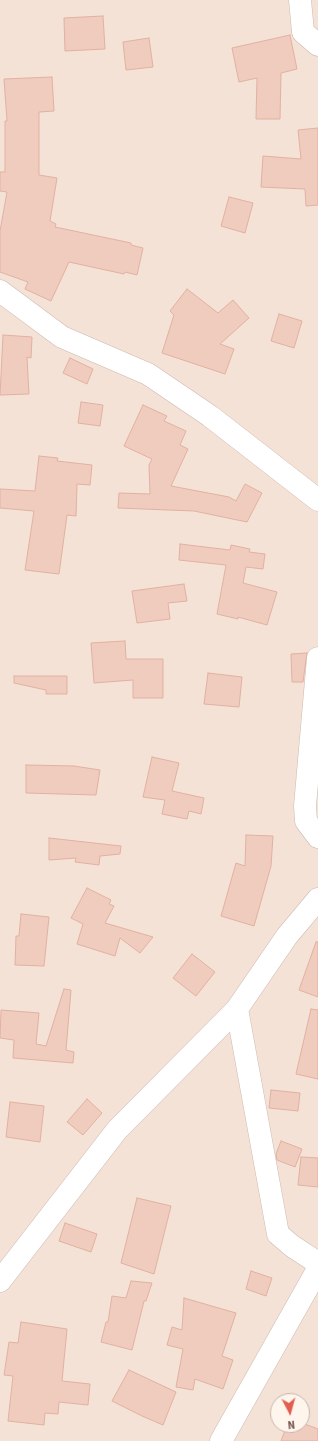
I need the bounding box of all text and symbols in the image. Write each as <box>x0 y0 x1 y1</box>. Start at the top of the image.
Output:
north arrow <box>270 1393 310 1433</box>
text: N <box>287 1417 296 1432</box>

